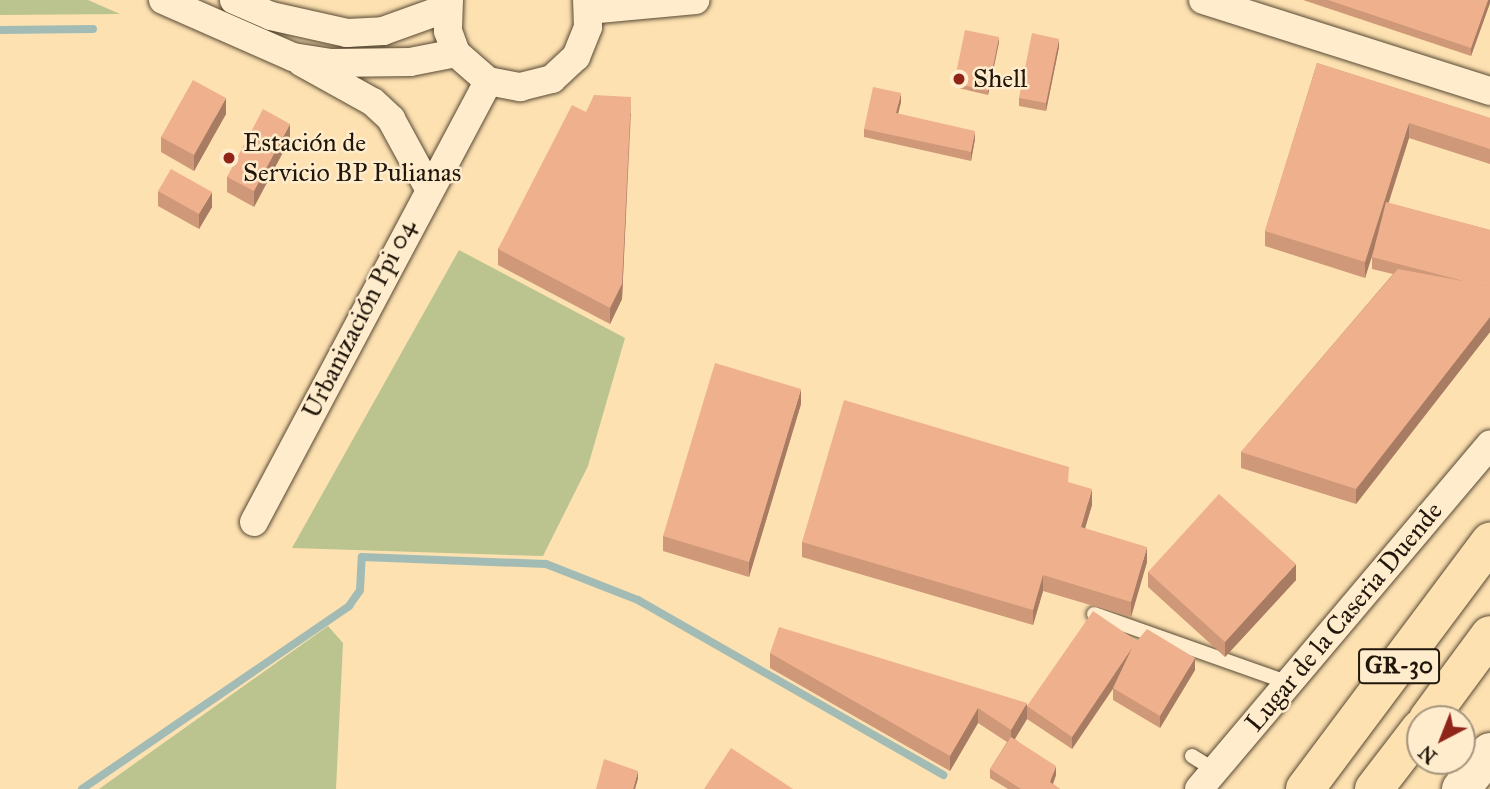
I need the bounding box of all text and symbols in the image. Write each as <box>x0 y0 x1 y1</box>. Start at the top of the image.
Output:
place label: Shell <box>973 63 1027 95</box>
marker: Shell <box>951 71 967 87</box>
place label: Estación de Servicio BP Pulianas <box>243 127 461 188</box>
marker: Estación de Servicio BP Pulianas <box>221 150 237 166</box>
street label: Urbanización Ppi 04 <box>295 214 423 424</box>
street label: Lugar de la Caseria Duende <box>1239 496 1449 738</box>
road number: GR-30 <box>1357 646 1441 686</box>
north arrow <box>1406 705 1476 775</box>
text: N <box>1414 741 1442 768</box>

